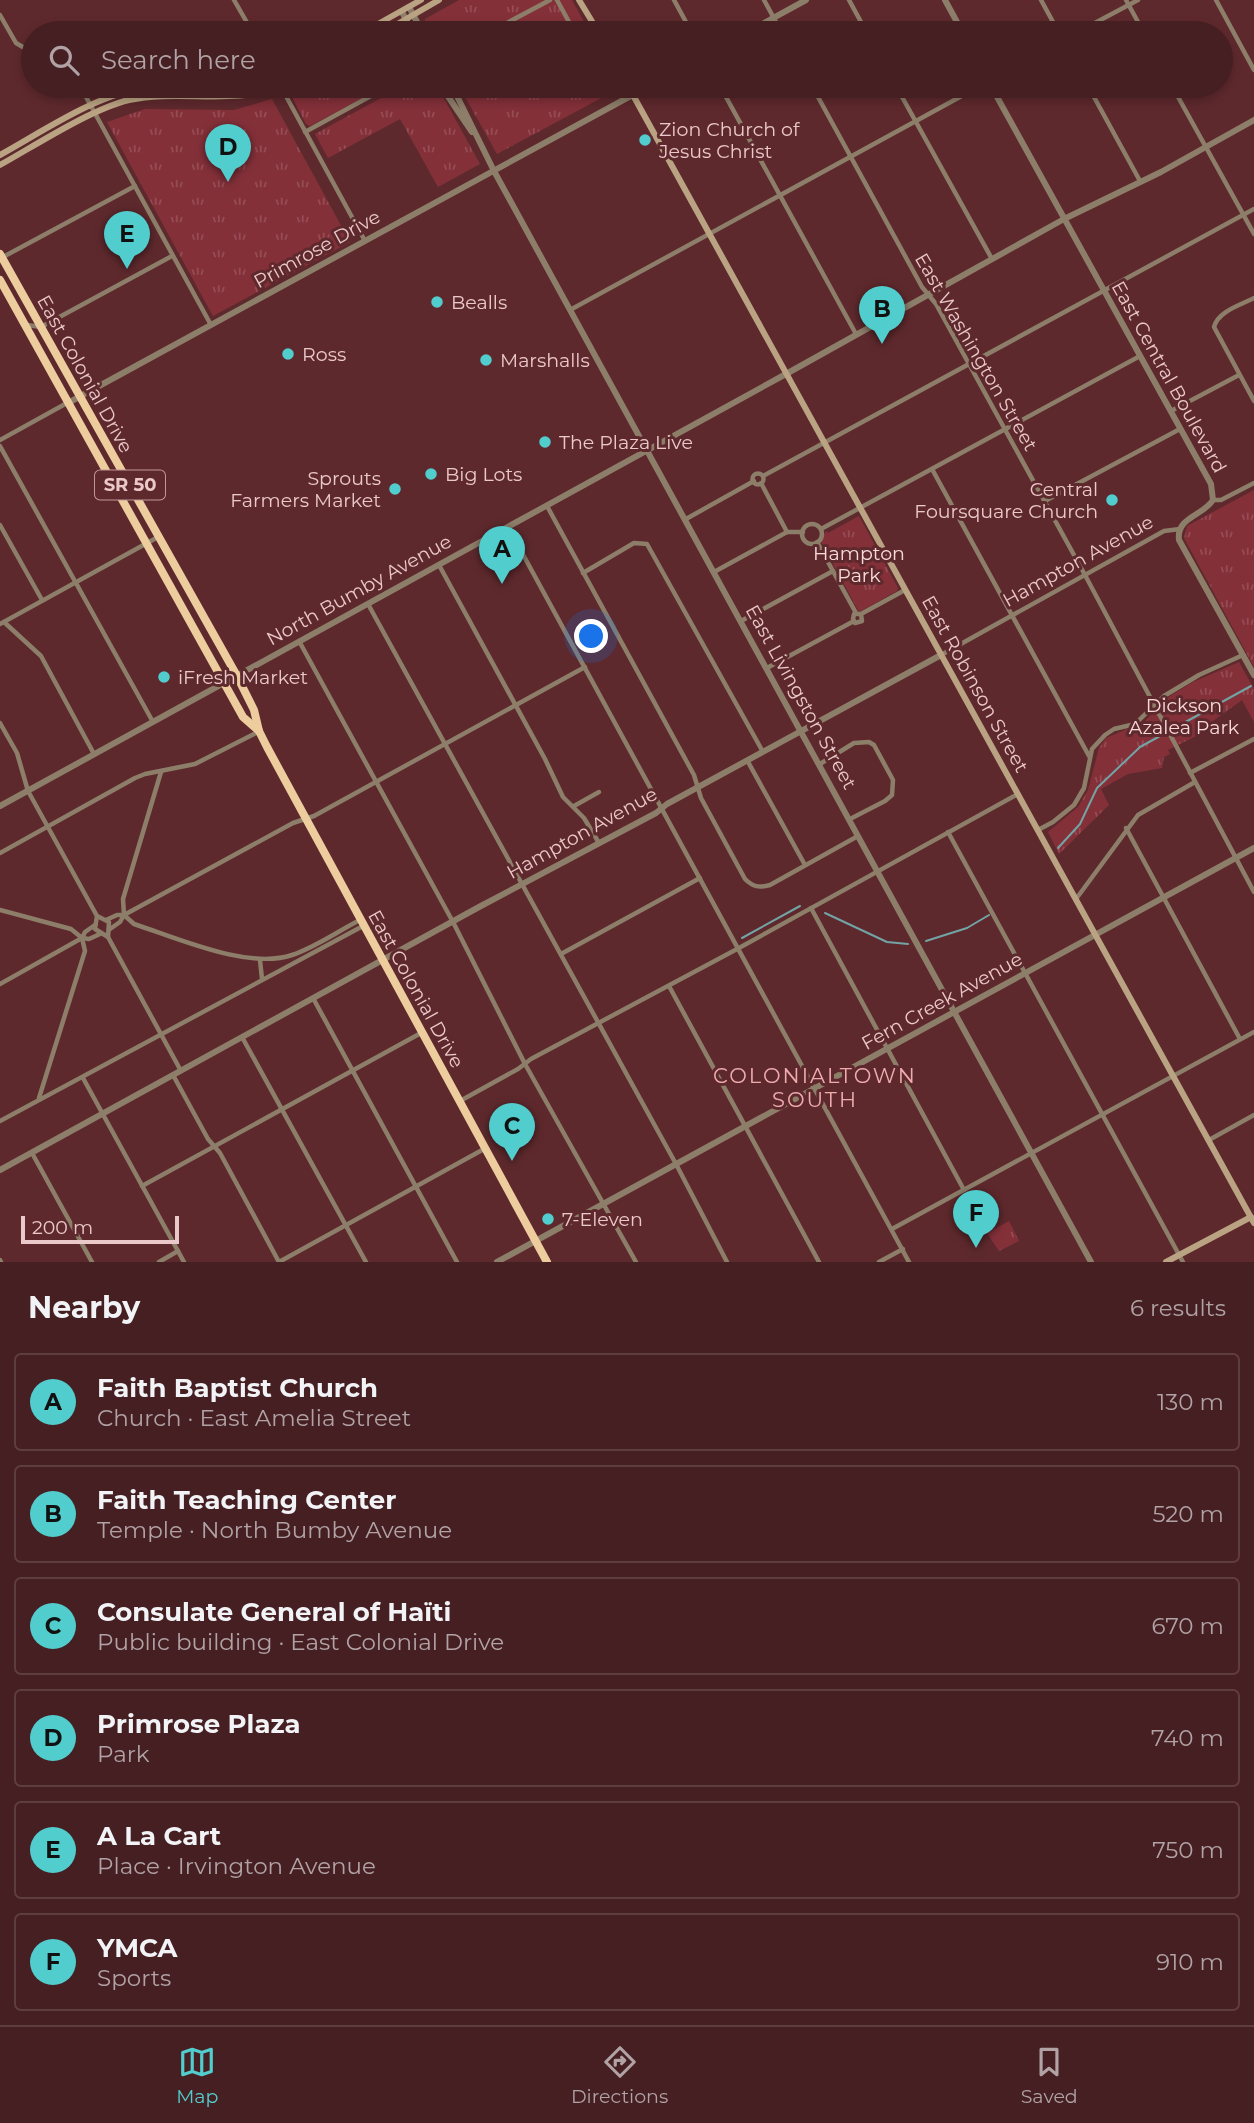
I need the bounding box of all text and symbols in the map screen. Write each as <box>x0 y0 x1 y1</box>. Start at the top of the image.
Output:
search box <box>21 21 1233 98</box>
icon: search <box>45 41 83 79</box>
text: Search here <box>101 44 256 76</box>
place label: Zion Church of Jesus Christ <box>658 118 801 163</box>
pin: D <box>205 124 251 182</box>
marker: Zion Church of Jesus Christ <box>637 132 653 148</box>
street label: Primrose Drive <box>250 205 384 293</box>
pin: E <box>104 211 150 269</box>
street label: East Washington Street <box>910 249 1042 455</box>
street label: East Central Boulevard <box>1107 277 1231 477</box>
pin: B <box>859 286 905 344</box>
street label: East Colonial Drive <box>32 291 138 457</box>
place label: Bealls <box>451 291 507 314</box>
marker: Bealls <box>429 294 445 310</box>
place label: Ross <box>302 343 346 366</box>
marker: Ross <box>280 346 296 362</box>
place label: Marshalls <box>500 349 590 372</box>
marker: Marshalls <box>478 352 494 368</box>
place label: The Plaza Live <box>559 431 693 454</box>
marker: The Plaza Live <box>537 434 553 450</box>
place label: Big Lots <box>445 463 522 486</box>
marker: Big Lots <box>423 466 439 482</box>
place label: Sprouts Farmers Market <box>230 467 381 512</box>
road number: SR 50 <box>95 471 165 500</box>
place label: Central Foursquare Church <box>914 478 1098 523</box>
marker: Sprouts Farmers Market <box>387 481 403 497</box>
marker: Central Foursquare Church <box>1104 492 1120 508</box>
street label: Hampton Avenue <box>999 510 1157 612</box>
pin: A <box>479 526 525 584</box>
street label: North Bumby Avenue <box>263 530 455 650</box>
park label: Hampton Park <box>813 542 905 587</box>
street label: East Robinson Street <box>917 592 1033 777</box>
street label: East Livingston Street <box>741 601 861 793</box>
your location <box>574 619 608 653</box>
place label: iFresh Market <box>178 666 308 689</box>
marker: iFresh Market <box>156 669 172 685</box>
park label: Dickson Azalea Park <box>1129 694 1240 739</box>
street label: Hampton Avenue <box>503 782 661 884</box>
street label: East Colonial Drive <box>363 906 469 1072</box>
street label: Fern Creek Avenue <box>858 947 1026 1055</box>
district label: COLONIALTOWN SOUTH <box>713 1063 917 1112</box>
pin: C <box>489 1103 535 1161</box>
pin: F <box>953 1190 999 1248</box>
place label: 7-Eleven <box>562 1208 643 1231</box>
marker: 7-Eleven <box>540 1211 556 1227</box>
scale bar <box>21 1213 178 1245</box>
text: 200 m <box>32 1216 93 1239</box>
text: Nearby <box>28 1289 140 1326</box>
text: 6 results <box>1130 1294 1226 1322</box>
text: Faith Baptist Church <box>97 1372 378 1404</box>
text: A <box>44 1388 62 1416</box>
text: 130 m <box>1157 1388 1224 1416</box>
text: Church · East Amelia Street <box>97 1404 411 1432</box>
text: Faith Teaching Center <box>97 1484 396 1516</box>
text: B <box>44 1500 62 1528</box>
text: 520 m <box>1152 1500 1224 1528</box>
text: Temple · North Bumby Avenue <box>97 1516 452 1544</box>
text: Consulate General of Haïti <box>97 1596 451 1628</box>
text: C <box>45 1612 61 1640</box>
text: 670 m <box>1151 1612 1224 1640</box>
text: Public building · East Colonial Drive <box>97 1628 504 1656</box>
text: Primrose Plaza <box>97 1708 301 1740</box>
text: D <box>44 1724 63 1752</box>
text: 740 m <box>1151 1724 1224 1752</box>
text: Park <box>97 1740 150 1768</box>
text: A La Cart <box>97 1820 221 1852</box>
text: E <box>45 1836 61 1864</box>
text: 750 m <box>1152 1836 1224 1864</box>
text: Place · Irvington Avenue <box>97 1852 376 1880</box>
text: YMCA <box>97 1932 178 1964</box>
text: F <box>46 1948 60 1976</box>
text: 910 m <box>1156 1948 1224 1976</box>
text: Sports <box>97 1964 171 1992</box>
tab: Map <box>176 2043 218 2108</box>
tab: Directions <box>571 2043 668 2108</box>
tab: Saved <box>1021 2043 1078 2108</box>

